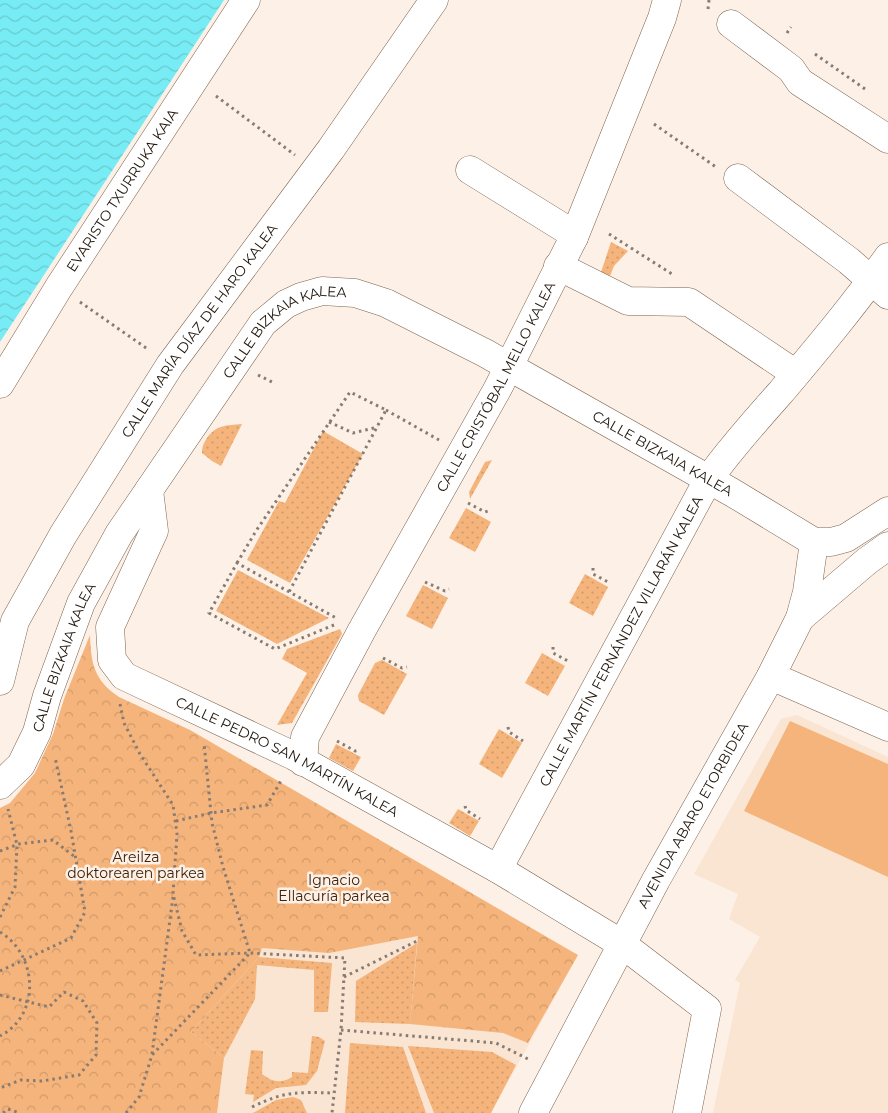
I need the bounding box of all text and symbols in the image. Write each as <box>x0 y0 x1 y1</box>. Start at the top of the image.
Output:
street label: EVARISTO TXURRUKA KAIA <box>62 105 182 275</box>
street label: CALLE MARÍA DÍAZ DE HARO KALEA <box>117 219 282 441</box>
street label: CALLE CRISTÓBAL MELLO KALEA <box>432 278 560 495</box>
street label: CALLE BIZKAIA KALEA <box>219 282 348 382</box>
street label: CALLE BIZKAIA KALEA <box>589 407 737 500</box>
street label: CALLE MARTÍN FERNÁNDEZ VILLARÁN KALEA <box>535 492 707 790</box>
street label: CALLE BIZKAIA KALEA <box>28 579 100 734</box>
street label: CALLE PEDRO SAN MARTÍN KALEA <box>173 693 402 821</box>
street label: AVENIDA ABARO ETORBIDEA <box>634 718 753 911</box>
park label: Areilza doktorearen parkea <box>67 848 205 882</box>
park label: Ignacio Ellacuría parkea <box>278 871 390 905</box>

